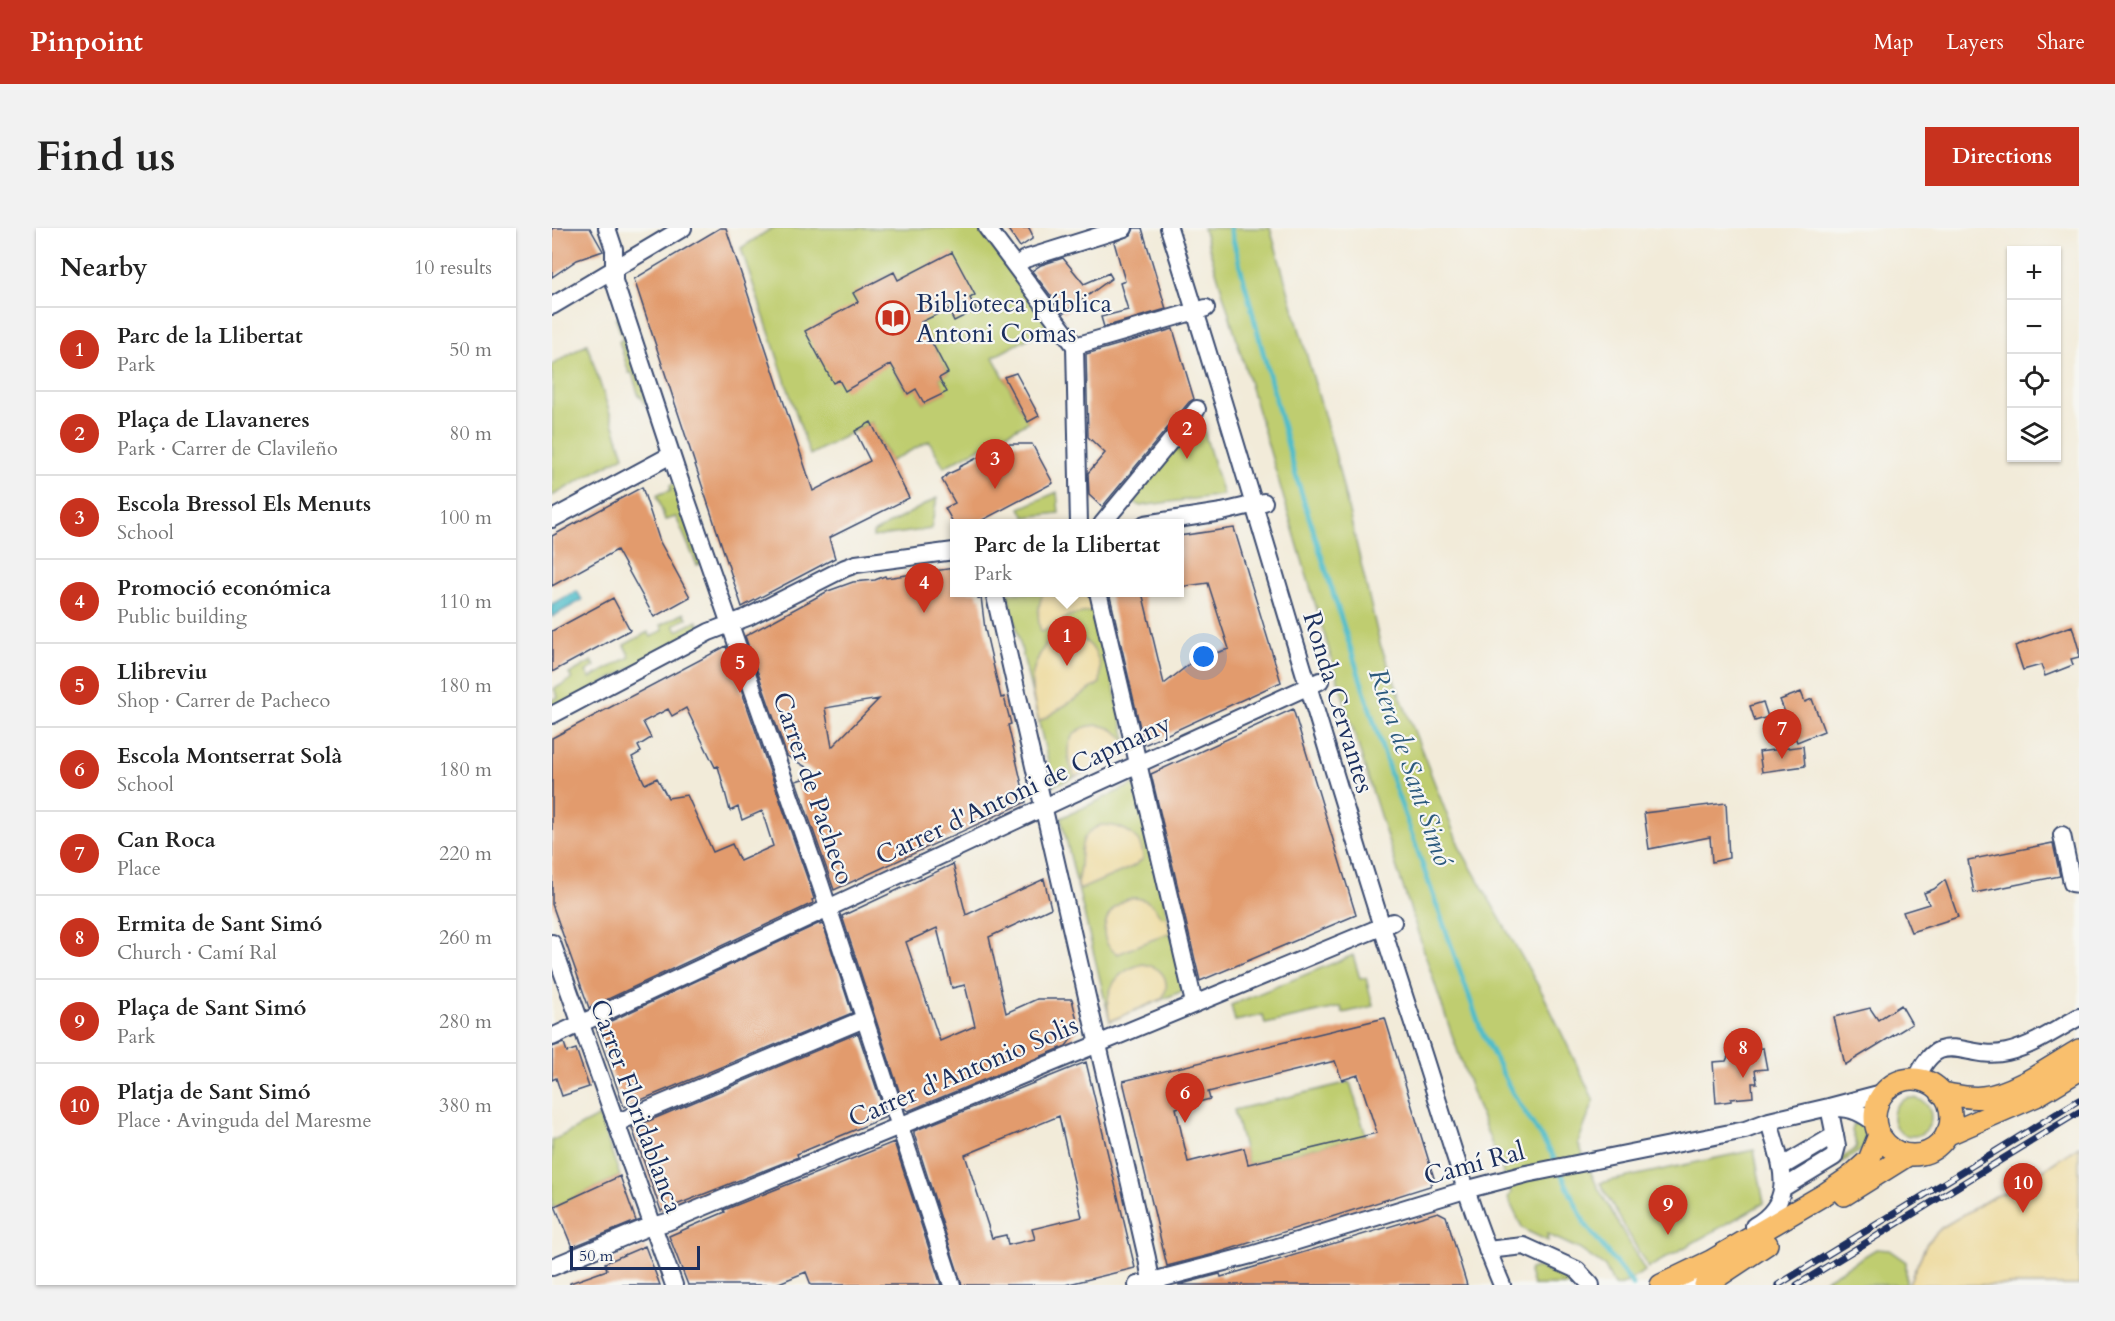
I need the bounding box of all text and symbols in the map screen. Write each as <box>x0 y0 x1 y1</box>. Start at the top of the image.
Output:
text: Pinpoint <box>30 23 143 61</box>
text: Map <box>1874 28 1914 57</box>
text: Layers <box>1947 28 2004 57</box>
text: Share <box>2037 28 2085 57</box>
button: Directions <box>1925 127 2079 186</box>
text: Find us <box>36 128 176 185</box>
map controls <box>2007 246 2061 462</box>
button: + <box>2007 246 2061 300</box>
text: Nearby <box>60 250 148 285</box>
text: 10 results <box>414 254 492 281</box>
place label: Biblioteca pública Antoni Comas <box>916 286 1112 351</box>
library icon: Biblioteca pública Antoni Comas <box>875 300 911 336</box>
button: − <box>2007 300 2061 354</box>
text: Parc de la Llibertat <box>117 321 303 351</box>
text: 1 <box>74 336 85 363</box>
text: 50 m <box>449 336 492 363</box>
text: Park <box>117 351 155 378</box>
button: locate <box>2007 354 2061 408</box>
text: Plaça de Llavaneres <box>117 405 310 435</box>
button: layers <box>2007 408 2061 462</box>
pin: 2 <box>1168 410 1206 459</box>
text: 2 <box>74 420 85 447</box>
text: 80 m <box>449 420 492 447</box>
text: Park · Carrer de Clavileño <box>117 435 338 462</box>
pin: 3 <box>976 440 1014 489</box>
text: Escola Bressol Els Menuts <box>117 489 371 519</box>
text: 3 <box>74 504 85 531</box>
text: 100 m <box>439 504 492 531</box>
text: School <box>117 519 174 546</box>
popup <box>950 519 1184 597</box>
text: Parc de la Llibertat <box>974 530 1160 560</box>
text: Park <box>974 560 1013 587</box>
pin: 4 <box>904 564 944 613</box>
text: Promoció económica <box>117 573 331 603</box>
text: 4 <box>74 588 85 615</box>
text: 110 m <box>439 588 492 615</box>
text: Public building <box>117 603 247 630</box>
street label: Ronda Cervantes <box>1294 607 1383 797</box>
pin: 1 <box>1048 616 1086 666</box>
your location <box>1189 642 1218 671</box>
pin: 5 <box>720 644 759 693</box>
text: Llibreviu <box>117 657 208 687</box>
water label: Riera de Sant Simó <box>1359 663 1462 872</box>
text: 5 <box>74 672 85 699</box>
text: 180 m <box>439 672 492 699</box>
text: Shop · Carrer de Pacheco <box>117 687 330 714</box>
street label: Carrer de Pacheco <box>764 687 863 889</box>
street label: Carrer d'Antoni de Capmany <box>870 705 1177 873</box>
pin: 7 <box>1762 710 1802 759</box>
text: Escola Montserrat Solà <box>117 741 342 771</box>
text: 6 <box>74 756 85 783</box>
text: 180 m <box>439 756 492 783</box>
text: School <box>117 771 174 798</box>
text: Can Roca <box>117 825 216 855</box>
text: 7 <box>74 840 85 867</box>
text: 220 m <box>439 840 492 867</box>
text: Place <box>117 855 161 882</box>
text: Ermita de Sant Simó <box>117 909 322 939</box>
text: 8 <box>74 924 85 951</box>
text: 260 m <box>439 924 492 951</box>
text: Church · Camí Ral <box>117 939 277 966</box>
text: Plaça de Sant Simó <box>117 993 306 1023</box>
street label: Carrer Floridablanca <box>582 994 692 1218</box>
street label: Carrer d'Antonio Solis <box>843 1007 1083 1136</box>
text: 9 <box>74 1008 85 1035</box>
text: 280 m <box>439 1008 492 1035</box>
text: Park <box>117 1023 155 1050</box>
pin: 8 <box>1724 1028 1762 1078</box>
pin: 6 <box>1166 1074 1204 1123</box>
text: Platja de Sant Simó <box>117 1077 311 1107</box>
text: 10 <box>69 1092 90 1119</box>
text: 380 m <box>439 1092 492 1119</box>
text: Place · Avinguda del Maresme <box>117 1107 372 1134</box>
street label: Camí Ral <box>1420 1133 1529 1194</box>
pin: 10 <box>2004 1164 2042 1213</box>
pin: 9 <box>1648 1186 1688 1235</box>
scale bar <box>570 1243 700 1270</box>
text: 50 m <box>579 1245 613 1267</box>

